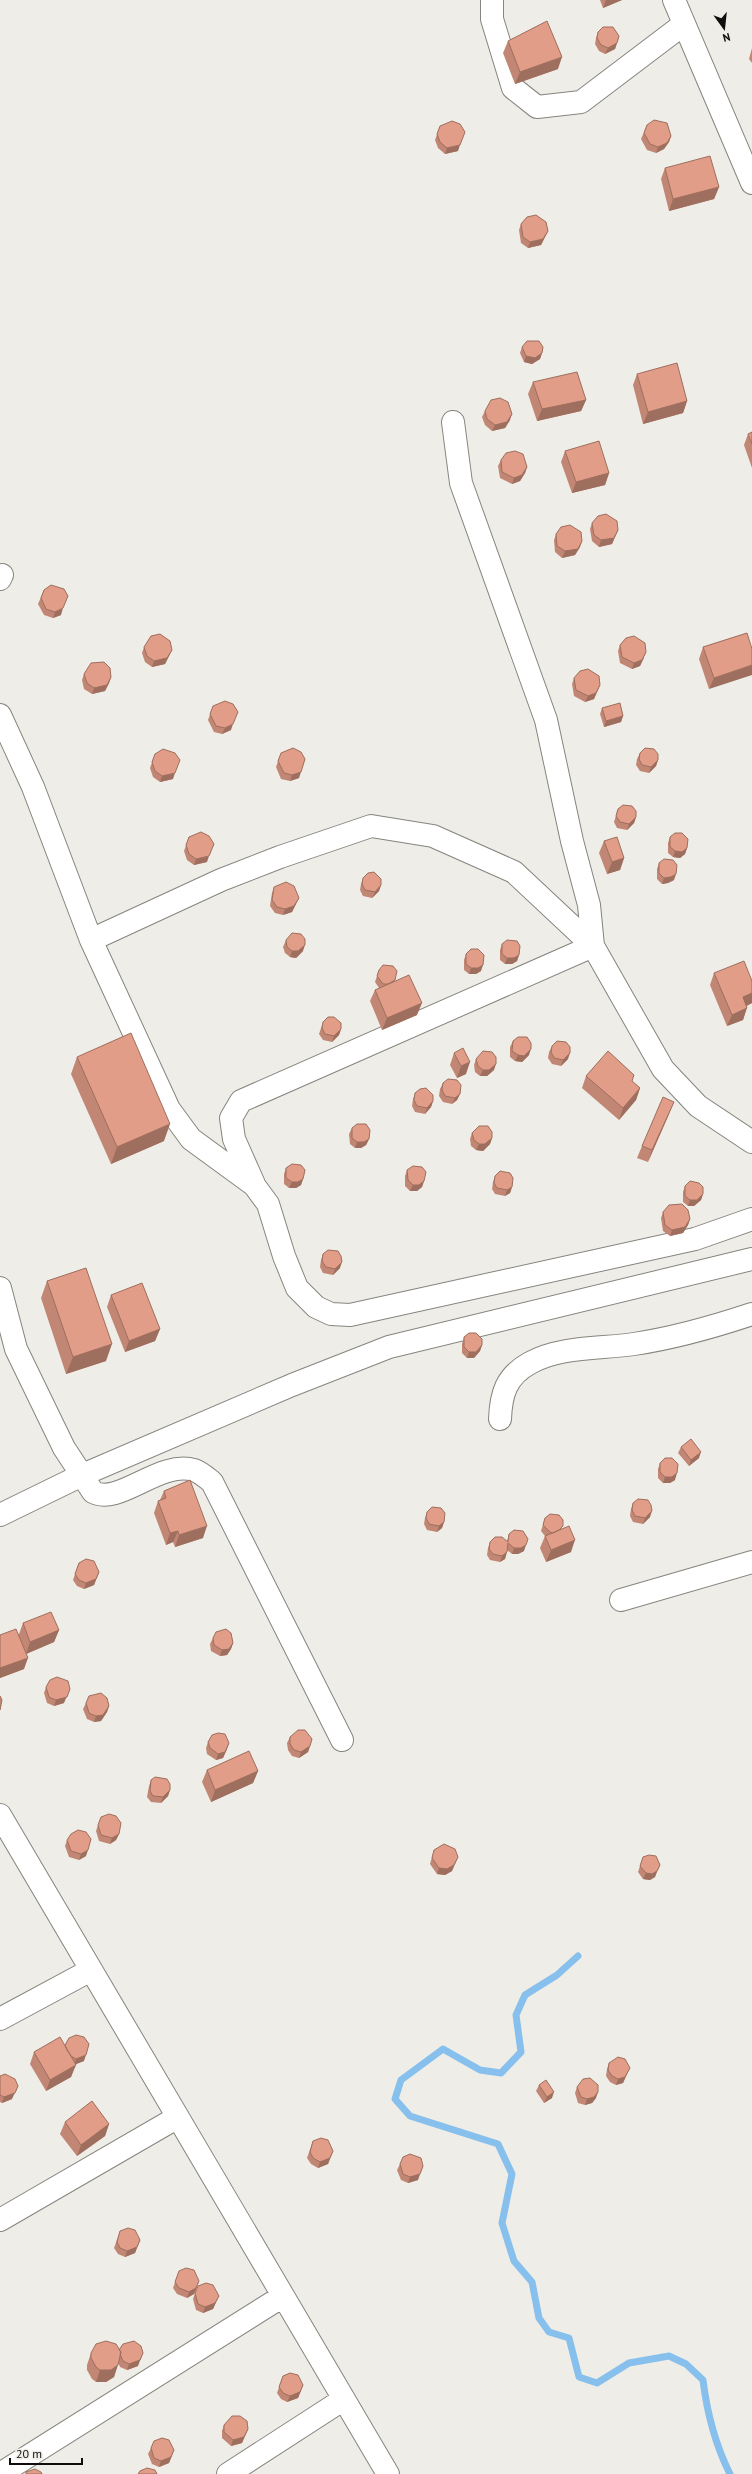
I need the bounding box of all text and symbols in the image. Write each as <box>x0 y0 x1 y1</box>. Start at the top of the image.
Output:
north arrow <box>704 8 744 48</box>
text: N <box>721 30 732 45</box>
scale bar <box>10 2440 82 2466</box>
text: 20 m <box>16 2446 42 2461</box>

